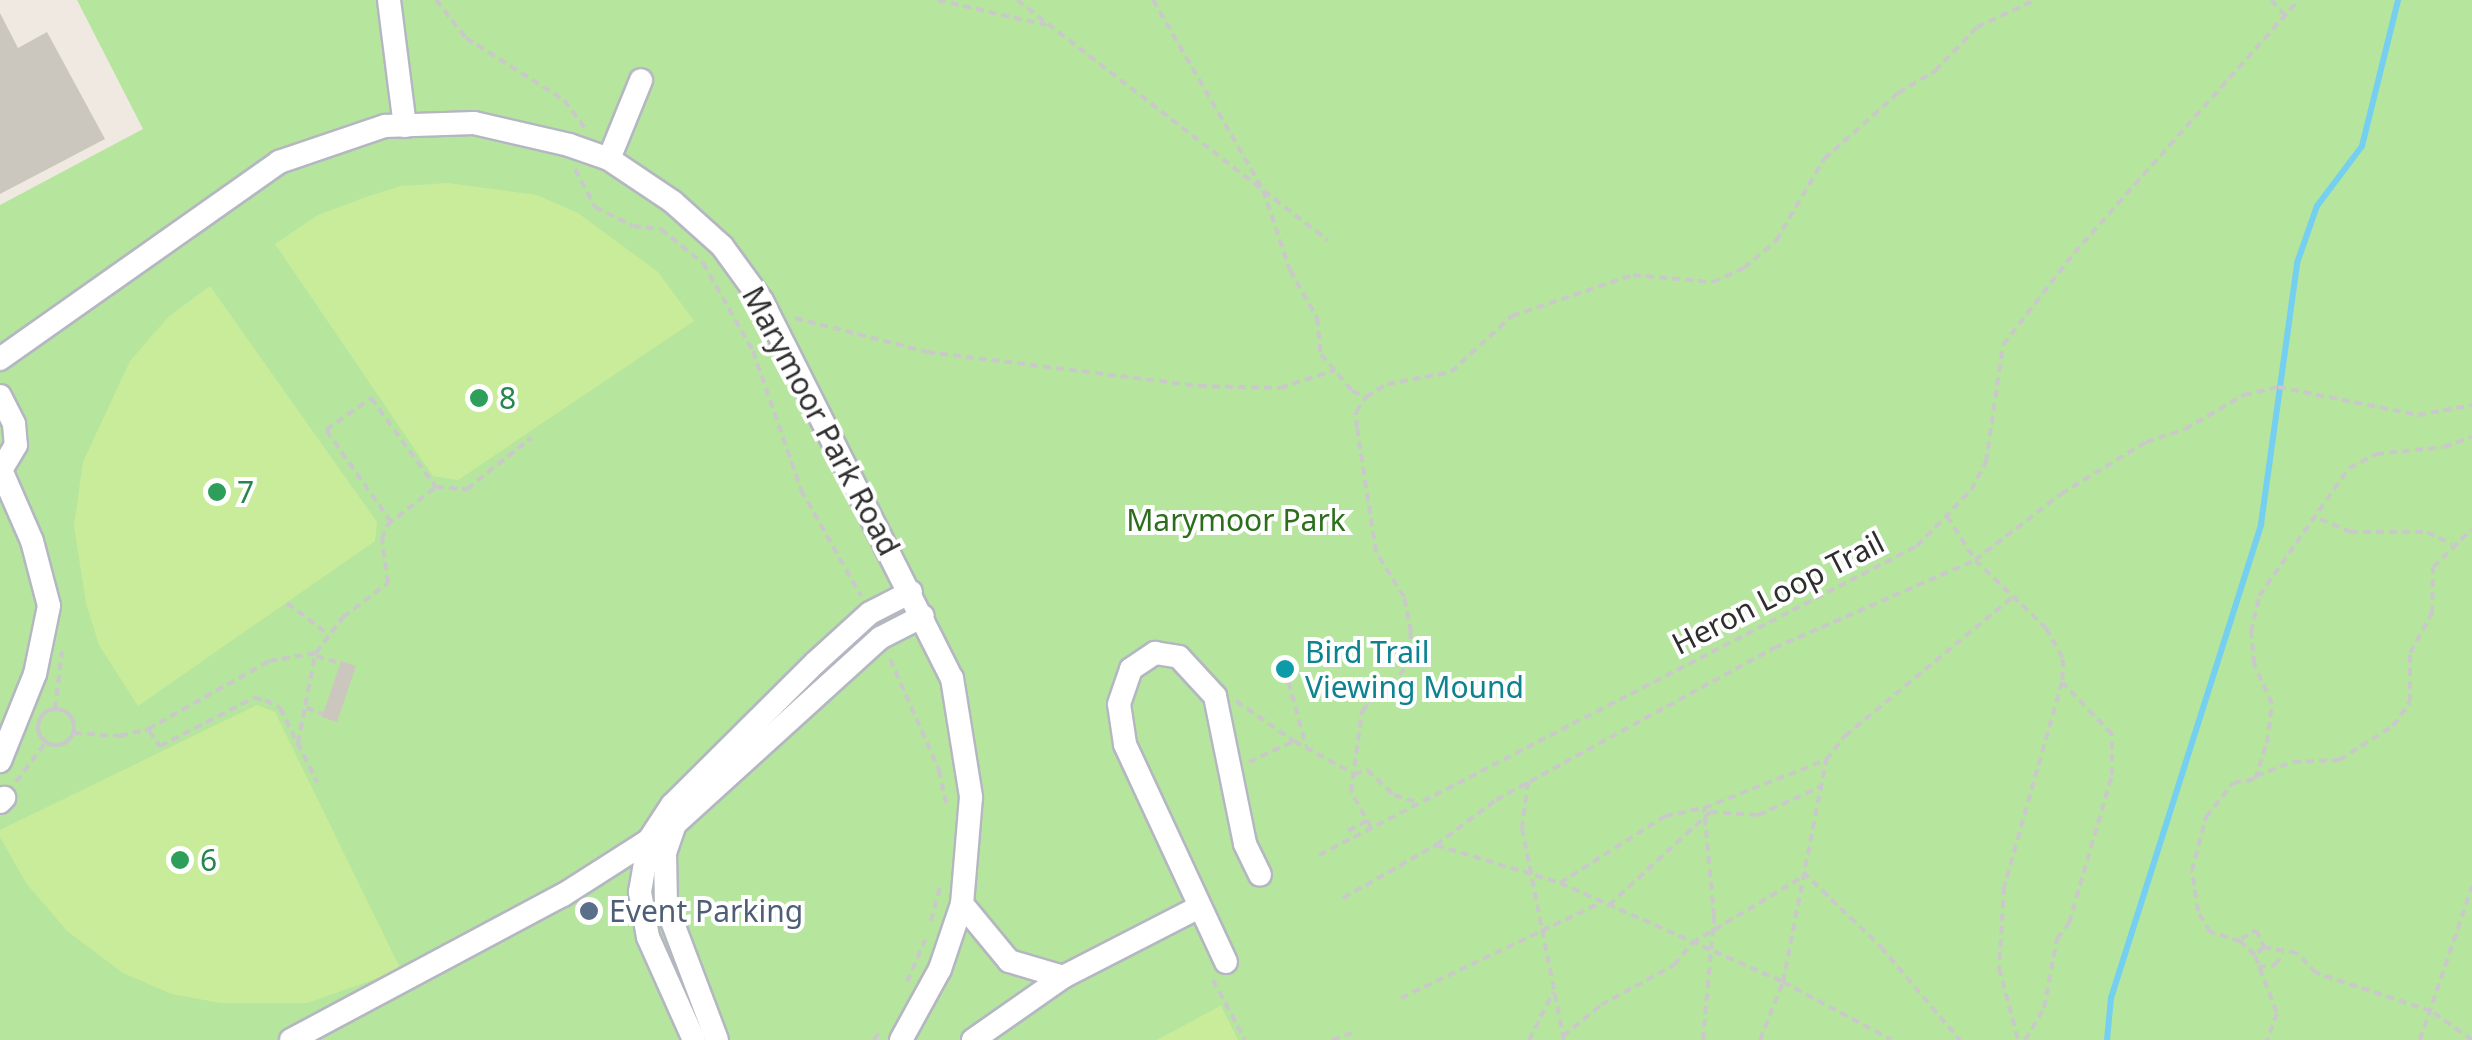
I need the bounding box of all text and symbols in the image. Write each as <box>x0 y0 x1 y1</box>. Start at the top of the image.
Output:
street label: Marymoor Park Road <box>735 280 907 562</box>
place label: 8 <box>499 380 516 416</box>
marker: 8 <box>468 387 490 409</box>
place label: 7 <box>237 474 254 510</box>
marker: 7 <box>206 481 228 503</box>
park label: Marymoor Park <box>1126 502 1346 538</box>
street label: Heron Loop Trail <box>1666 524 1890 662</box>
place label: Bird Trail Viewing Mound <box>1305 634 1524 704</box>
marker: Bird Trail Viewing Mound <box>1274 658 1296 680</box>
place label: 6 <box>200 842 217 878</box>
marker: 6 <box>169 849 191 871</box>
place label: Event Parking <box>609 893 803 929</box>
marker: Event Parking <box>578 900 600 922</box>

